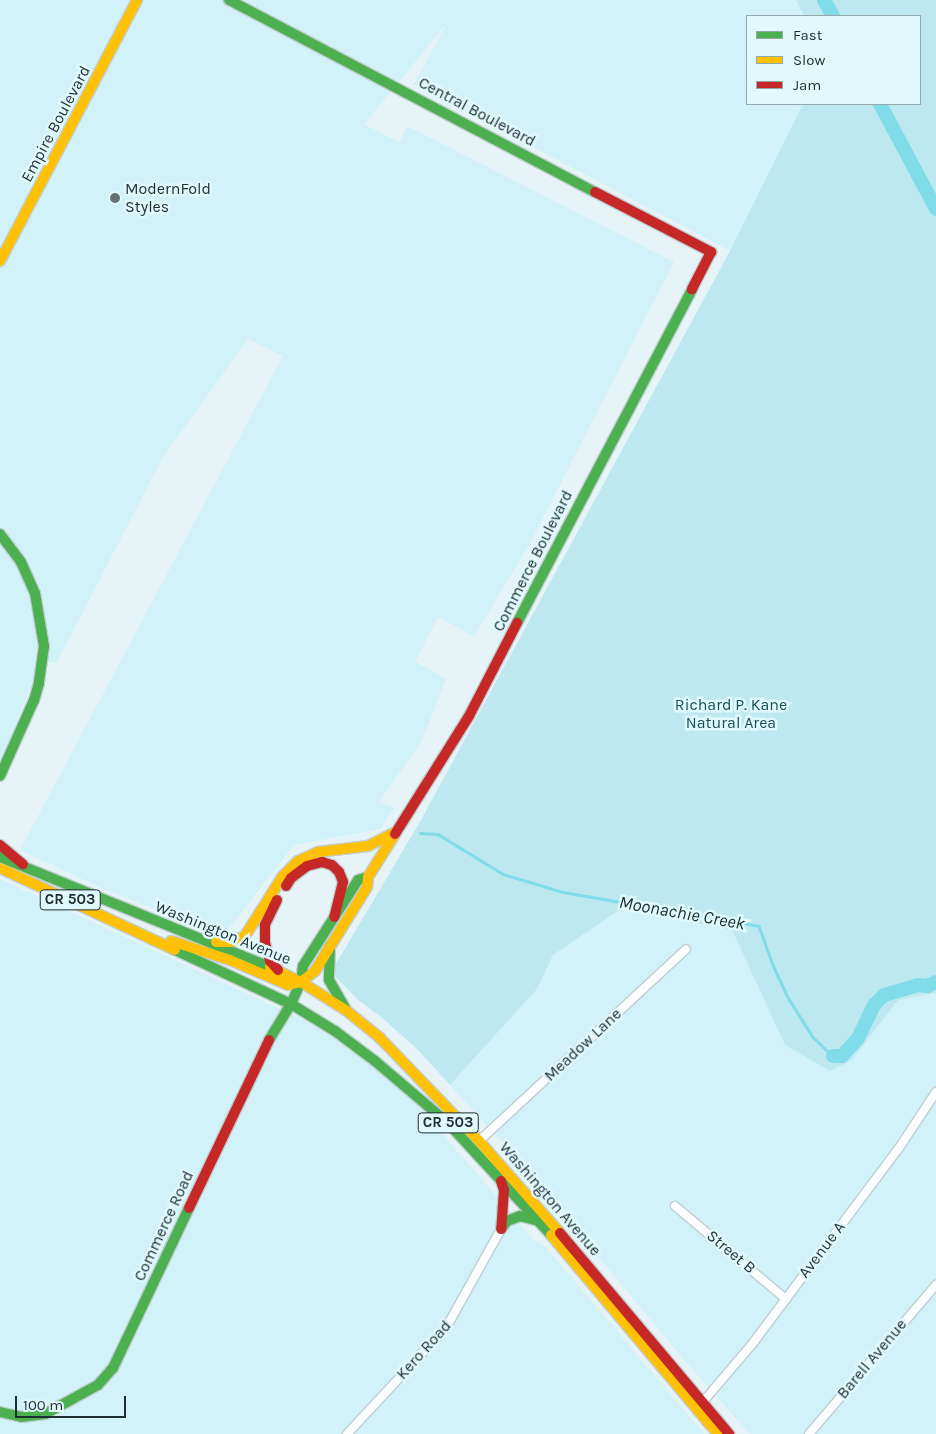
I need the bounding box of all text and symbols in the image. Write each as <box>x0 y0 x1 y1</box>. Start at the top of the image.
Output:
legend <box>746 15 921 105</box>
text: Fast <box>793 26 822 44</box>
text: Slow <box>793 51 825 69</box>
street label: Empire Boulevard <box>17 63 95 185</box>
street label: Central Boulevard <box>415 73 539 151</box>
text: Jam <box>793 76 821 94</box>
place label: ModernFold Styles <box>125 179 211 217</box>
marker: ModernFold Styles <box>109 192 121 204</box>
street label: Commerce Boulevard <box>489 487 577 635</box>
park label: Richard P. Kane Natural Area <box>675 695 787 733</box>
road number: CR 503 <box>39 888 101 912</box>
water label: Moonachie Creek <box>617 891 747 935</box>
street label: Washington Avenue <box>152 897 294 969</box>
street label: Meadow Lane <box>540 1004 626 1086</box>
road number: CR 503 <box>417 1110 479 1136</box>
street label: Washington Avenue <box>495 1138 605 1260</box>
street label: Commerce Road <box>130 1168 198 1284</box>
street label: Avenue A <box>795 1218 849 1282</box>
street label: Street B <box>703 1226 759 1278</box>
street label: Barell Avenue <box>833 1315 911 1403</box>
street label: Kero Road <box>392 1316 456 1384</box>
scale bar <box>18 1386 129 1418</box>
text: 100 m <box>23 1396 63 1414</box>

